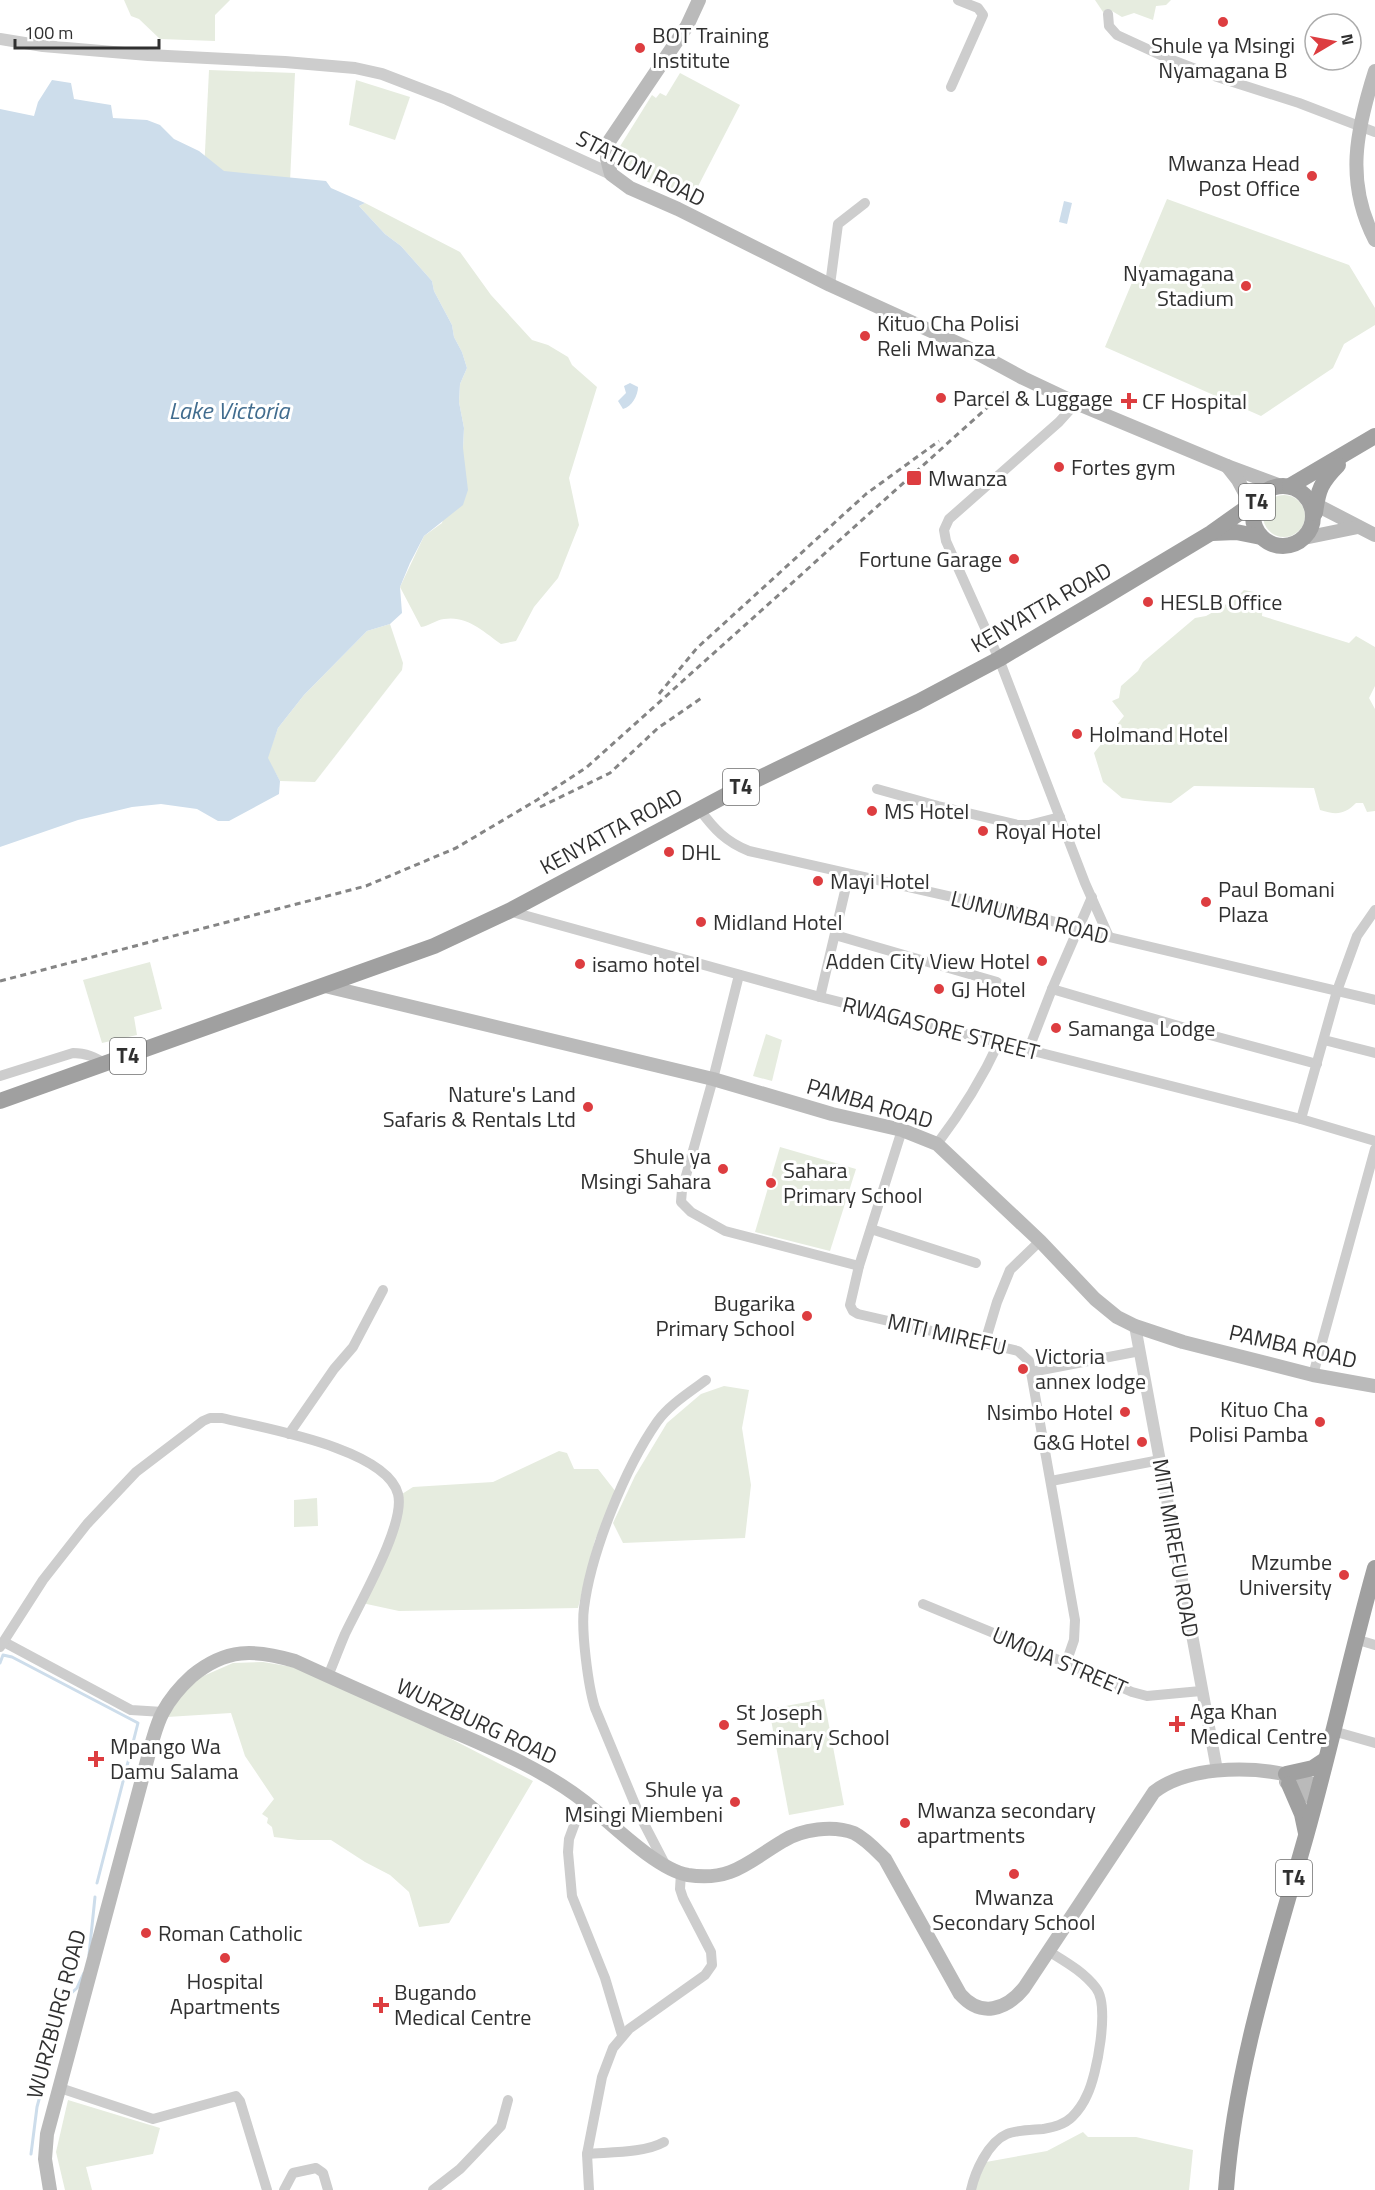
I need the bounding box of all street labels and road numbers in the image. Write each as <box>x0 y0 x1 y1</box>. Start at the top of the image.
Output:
street label: STATION ROAD <box>571 121 711 215</box>
road number: T4 <box>1239 484 1275 520</box>
street label: KENYATTA ROAD <box>964 553 1118 661</box>
road number: T4 <box>723 769 759 805</box>
street label: KENYATTA ROAD <box>533 779 689 883</box>
street label: LUMUMBA ROAD <box>947 881 1113 953</box>
street label: RWAGASORE STREET <box>839 987 1043 1069</box>
road number: T4 <box>110 1038 146 1074</box>
street label: PAMBA ROAD <box>803 1069 937 1137</box>
street label: MITI MIREFU <box>884 1304 1010 1364</box>
street label: PAMBA ROAD <box>1226 1315 1360 1377</box>
street label: MITI MIREFU ROAD <box>1144 1456 1208 1640</box>
street label: UMOJA STREET <box>987 1617 1133 1705</box>
street label: WURZBURG ROAD <box>391 1669 563 1773</box>
road number: T4 <box>1276 1860 1312 1896</box>
street label: WURZBURG ROAD <box>17 1926 95 2102</box>

